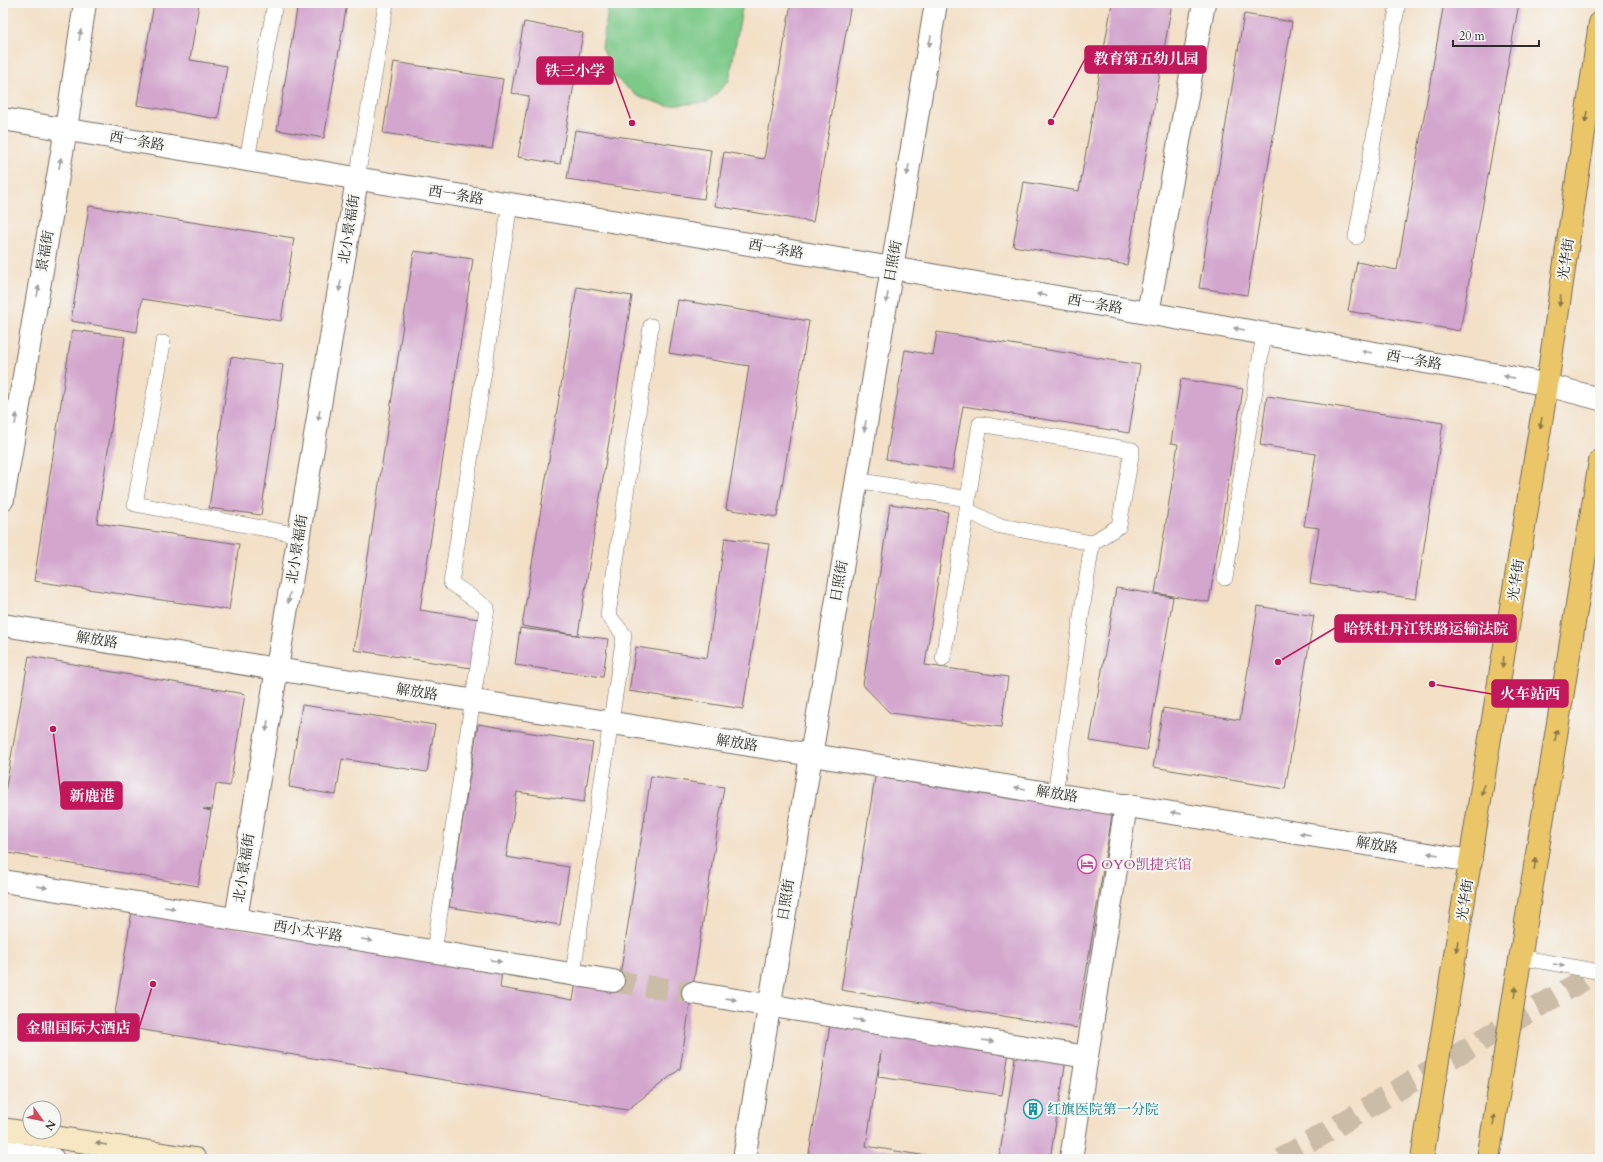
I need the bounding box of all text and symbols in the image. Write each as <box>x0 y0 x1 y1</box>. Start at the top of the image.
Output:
scale bar <box>1453 22 1539 48</box>
text: 20 m <box>1459 28 1486 44</box>
one-way arrow <box>77 29 83 41</box>
one-way arrow <box>927 35 933 48</box>
callout: 教育第五幼儿园 <box>1085 46 1206 73</box>
text: 教育第五幼儿园 <box>1093 49 1199 69</box>
callout: 铁三小学 <box>537 57 613 84</box>
text: 铁三小学 <box>545 61 605 81</box>
one-way arrow <box>1583 111 1589 123</box>
street label: 西一条路 <box>108 127 166 155</box>
one-way arrow <box>57 157 63 169</box>
one-way arrow <box>905 164 911 176</box>
street label: 西一条路 <box>427 181 485 209</box>
street label: 北小景福街 <box>334 193 364 265</box>
street label: 景福街 <box>32 229 58 273</box>
street label: 西一条路 <box>747 235 805 263</box>
street label: 光华街 <box>1554 237 1578 281</box>
street label: 日照街 <box>880 239 906 283</box>
one-way arrow <box>336 280 342 292</box>
one-way arrow <box>35 285 41 297</box>
street label: 西一条路 <box>1066 290 1124 318</box>
one-way arrow <box>884 292 890 304</box>
one-way arrow <box>1036 292 1048 298</box>
one-way arrow <box>1557 295 1563 307</box>
one-way arrow <box>1233 326 1245 332</box>
street label: 西一条路 <box>1385 346 1443 374</box>
one-way arrow <box>1361 349 1373 355</box>
one-way arrow <box>1503 374 1515 380</box>
one-way arrow <box>315 408 321 421</box>
one-way arrow <box>14 413 20 426</box>
one-way arrow <box>1538 417 1544 429</box>
one-way arrow <box>862 420 868 432</box>
street label: 北小景福街 <box>282 513 312 585</box>
street label: 光华街 <box>1503 558 1529 602</box>
street label: 日照街 <box>826 559 852 603</box>
one-way arrow <box>285 592 291 604</box>
callout: 哈铁牡丹江铁路运输法院 <box>1335 615 1516 642</box>
text: 哈铁牡丹江铁路运输法院 <box>1343 619 1509 639</box>
street label: 解放路 <box>75 627 119 653</box>
one-way arrow <box>1500 656 1506 668</box>
street label: 解放路 <box>395 679 439 705</box>
callout: 火车站西 <box>1492 680 1568 707</box>
text: 火车站西 <box>1500 684 1560 704</box>
one-way arrow <box>264 720 270 732</box>
one-way arrow <box>1553 729 1559 742</box>
street label: 解放路 <box>715 730 759 756</box>
street label: 解放路 <box>1035 781 1079 807</box>
callout: 新鹿港 <box>61 782 122 809</box>
one-way arrow <box>1480 784 1486 797</box>
one-way arrow <box>1014 785 1026 791</box>
text: 新鹿港 <box>69 786 115 806</box>
one-way arrow <box>1170 810 1182 816</box>
one-way arrow <box>1299 831 1311 837</box>
street label: 北小景福街 <box>229 832 259 904</box>
street label: 解放路 <box>1355 832 1399 858</box>
one-way arrow <box>1427 851 1439 857</box>
hotel icon: OYO凯捷宾馆 <box>1076 853 1098 875</box>
place label: OYO凯捷宾馆 <box>1101 855 1192 874</box>
one-way arrow <box>1532 858 1538 870</box>
street label: 日照街 <box>773 878 799 922</box>
street label: 光华街 <box>1452 878 1478 922</box>
one-way arrow <box>35 885 48 891</box>
one-way arrow <box>164 905 176 911</box>
street label: 西小太平路 <box>272 916 344 946</box>
one-way arrow <box>361 937 373 943</box>
one-way arrow <box>1454 940 1460 953</box>
one-way arrow <box>490 958 502 964</box>
one-way arrow <box>1553 962 1565 968</box>
one-way arrow <box>1512 986 1518 998</box>
one-way arrow <box>725 996 737 1002</box>
callout: 金鼎国际大酒店 <box>18 1014 139 1041</box>
one-way arrow <box>853 1017 865 1023</box>
text: 金鼎国际大酒店 <box>25 1018 131 1038</box>
one-way arrow <box>982 1038 994 1044</box>
building icon: 红旗医院第一分院 <box>1022 1098 1044 1120</box>
north arrow <box>22 1100 62 1140</box>
place label: 红旗医院第一分院 <box>1047 1100 1159 1119</box>
one-way arrow <box>1491 1114 1497 1127</box>
text: N <box>41 1117 59 1134</box>
one-way arrow <box>95 1141 107 1147</box>

